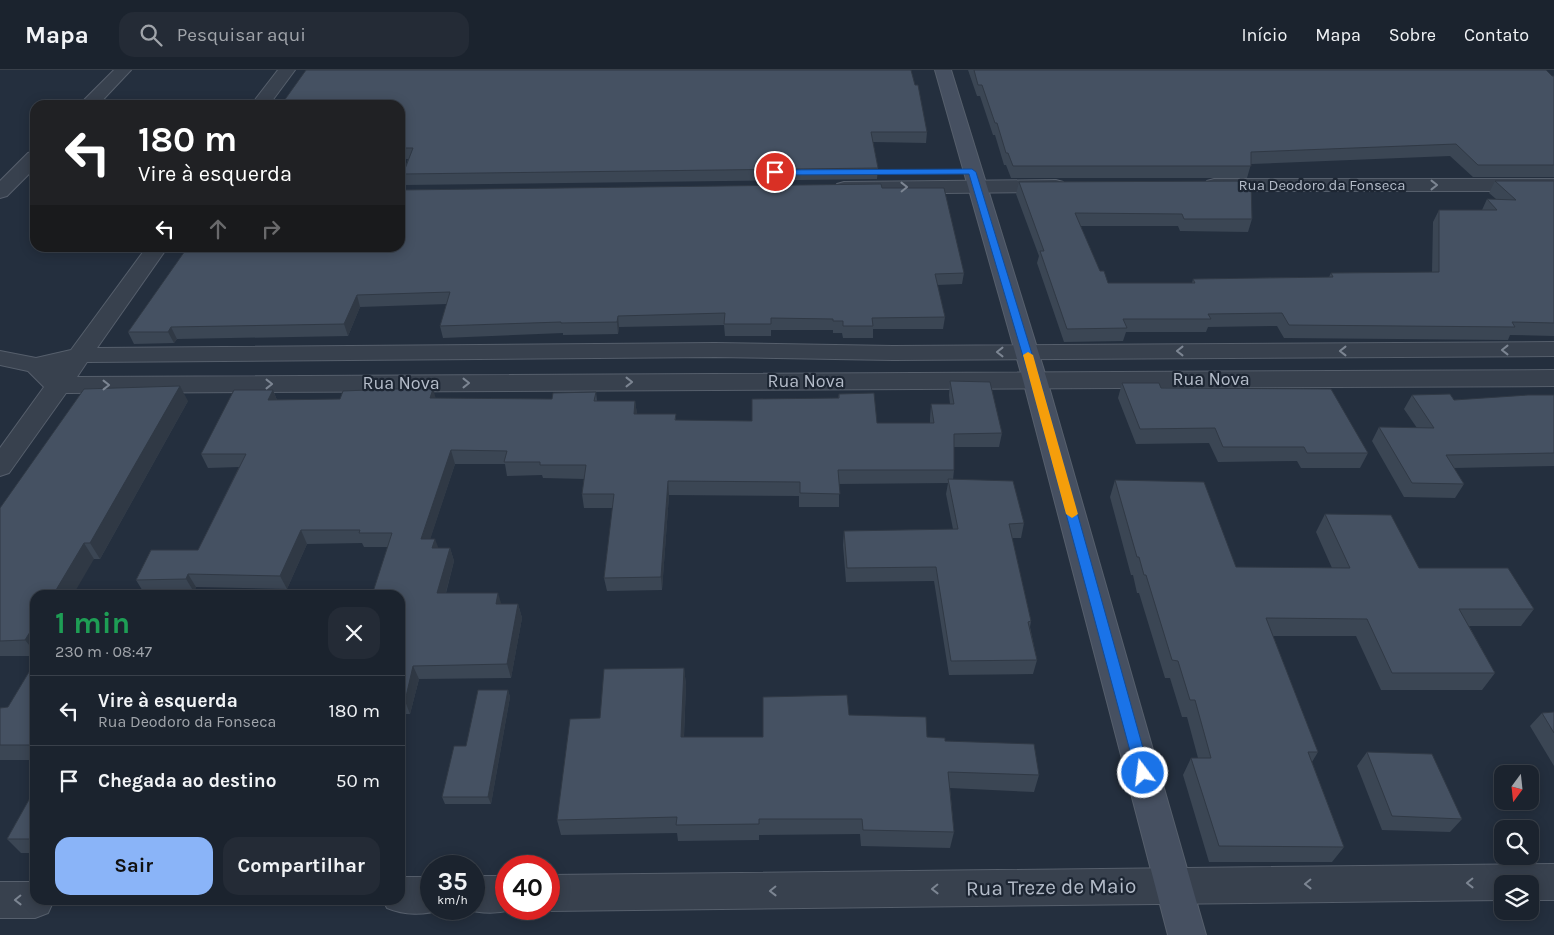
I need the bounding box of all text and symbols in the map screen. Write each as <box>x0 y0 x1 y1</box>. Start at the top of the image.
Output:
search box <box>119 12 469 57</box>
text: Mapa <box>25 21 89 49</box>
icon: search <box>137 21 165 49</box>
text: Pesquisar aqui <box>177 24 306 46</box>
text: Início <box>1241 24 1287 46</box>
text: Mapa <box>1315 24 1361 46</box>
text: Sobre <box>1389 24 1436 46</box>
text: Contato <box>1464 24 1529 46</box>
text: 180 m <box>138 119 237 160</box>
icon: left <box>55 120 120 185</box>
pin <box>754 151 796 193</box>
icon: arrive <box>761 158 789 186</box>
text: Vire à esquerda <box>138 161 292 187</box>
street label: Rua Deodoro da Fonseca <box>1238 176 1406 194</box>
one-way arrow <box>1430 180 1438 190</box>
one-way arrow <box>900 182 908 192</box>
icon: left <box>151 215 179 243</box>
icon: ahead <box>204 215 232 243</box>
icon: right <box>257 215 285 243</box>
one-way arrow <box>1339 345 1347 356</box>
one-way arrow <box>1501 345 1509 355</box>
one-way arrow <box>1176 346 1184 356</box>
one-way arrow <box>996 347 1004 357</box>
street label: Rua Nova <box>1172 368 1250 390</box>
street label: Rua Nova <box>767 370 845 392</box>
street label: Rua Nova <box>362 372 440 394</box>
one-way arrow <box>625 377 633 387</box>
one-way arrow <box>462 378 470 388</box>
one-way arrow <box>265 379 273 389</box>
one-way arrow <box>102 380 110 390</box>
text: 1 min <box>55 605 130 641</box>
button: close <box>328 607 380 659</box>
text: 230 m · 08:47 <box>55 642 152 661</box>
text: Vire à esquerda <box>98 690 238 712</box>
icon: left <box>55 697 83 725</box>
text: 180 m <box>328 700 380 722</box>
text: Rua Deodoro da Fonseca <box>98 712 276 731</box>
position arrow <box>1116 746 1168 798</box>
north arrow <box>1494 765 1539 810</box>
map controls <box>1494 765 1539 920</box>
icon: arrive <box>55 767 83 795</box>
text: Chegada ao destino <box>98 770 276 792</box>
text: 50 m <box>336 770 380 792</box>
button: search <box>1494 820 1539 865</box>
button: Sair <box>55 837 213 895</box>
button: Compartilhar <box>223 837 380 895</box>
speed limit sign: 40 <box>495 855 560 920</box>
text: 35 <box>437 867 468 896</box>
street label: Rua Treze de Maio <box>966 874 1136 900</box>
button: layers <box>1494 875 1539 920</box>
one-way arrow <box>1466 878 1474 888</box>
one-way arrow <box>1304 879 1312 890</box>
one-way arrow <box>931 884 939 894</box>
one-way arrow <box>769 886 776 896</box>
text: km/h <box>437 893 468 907</box>
one-way arrow <box>13 895 21 905</box>

